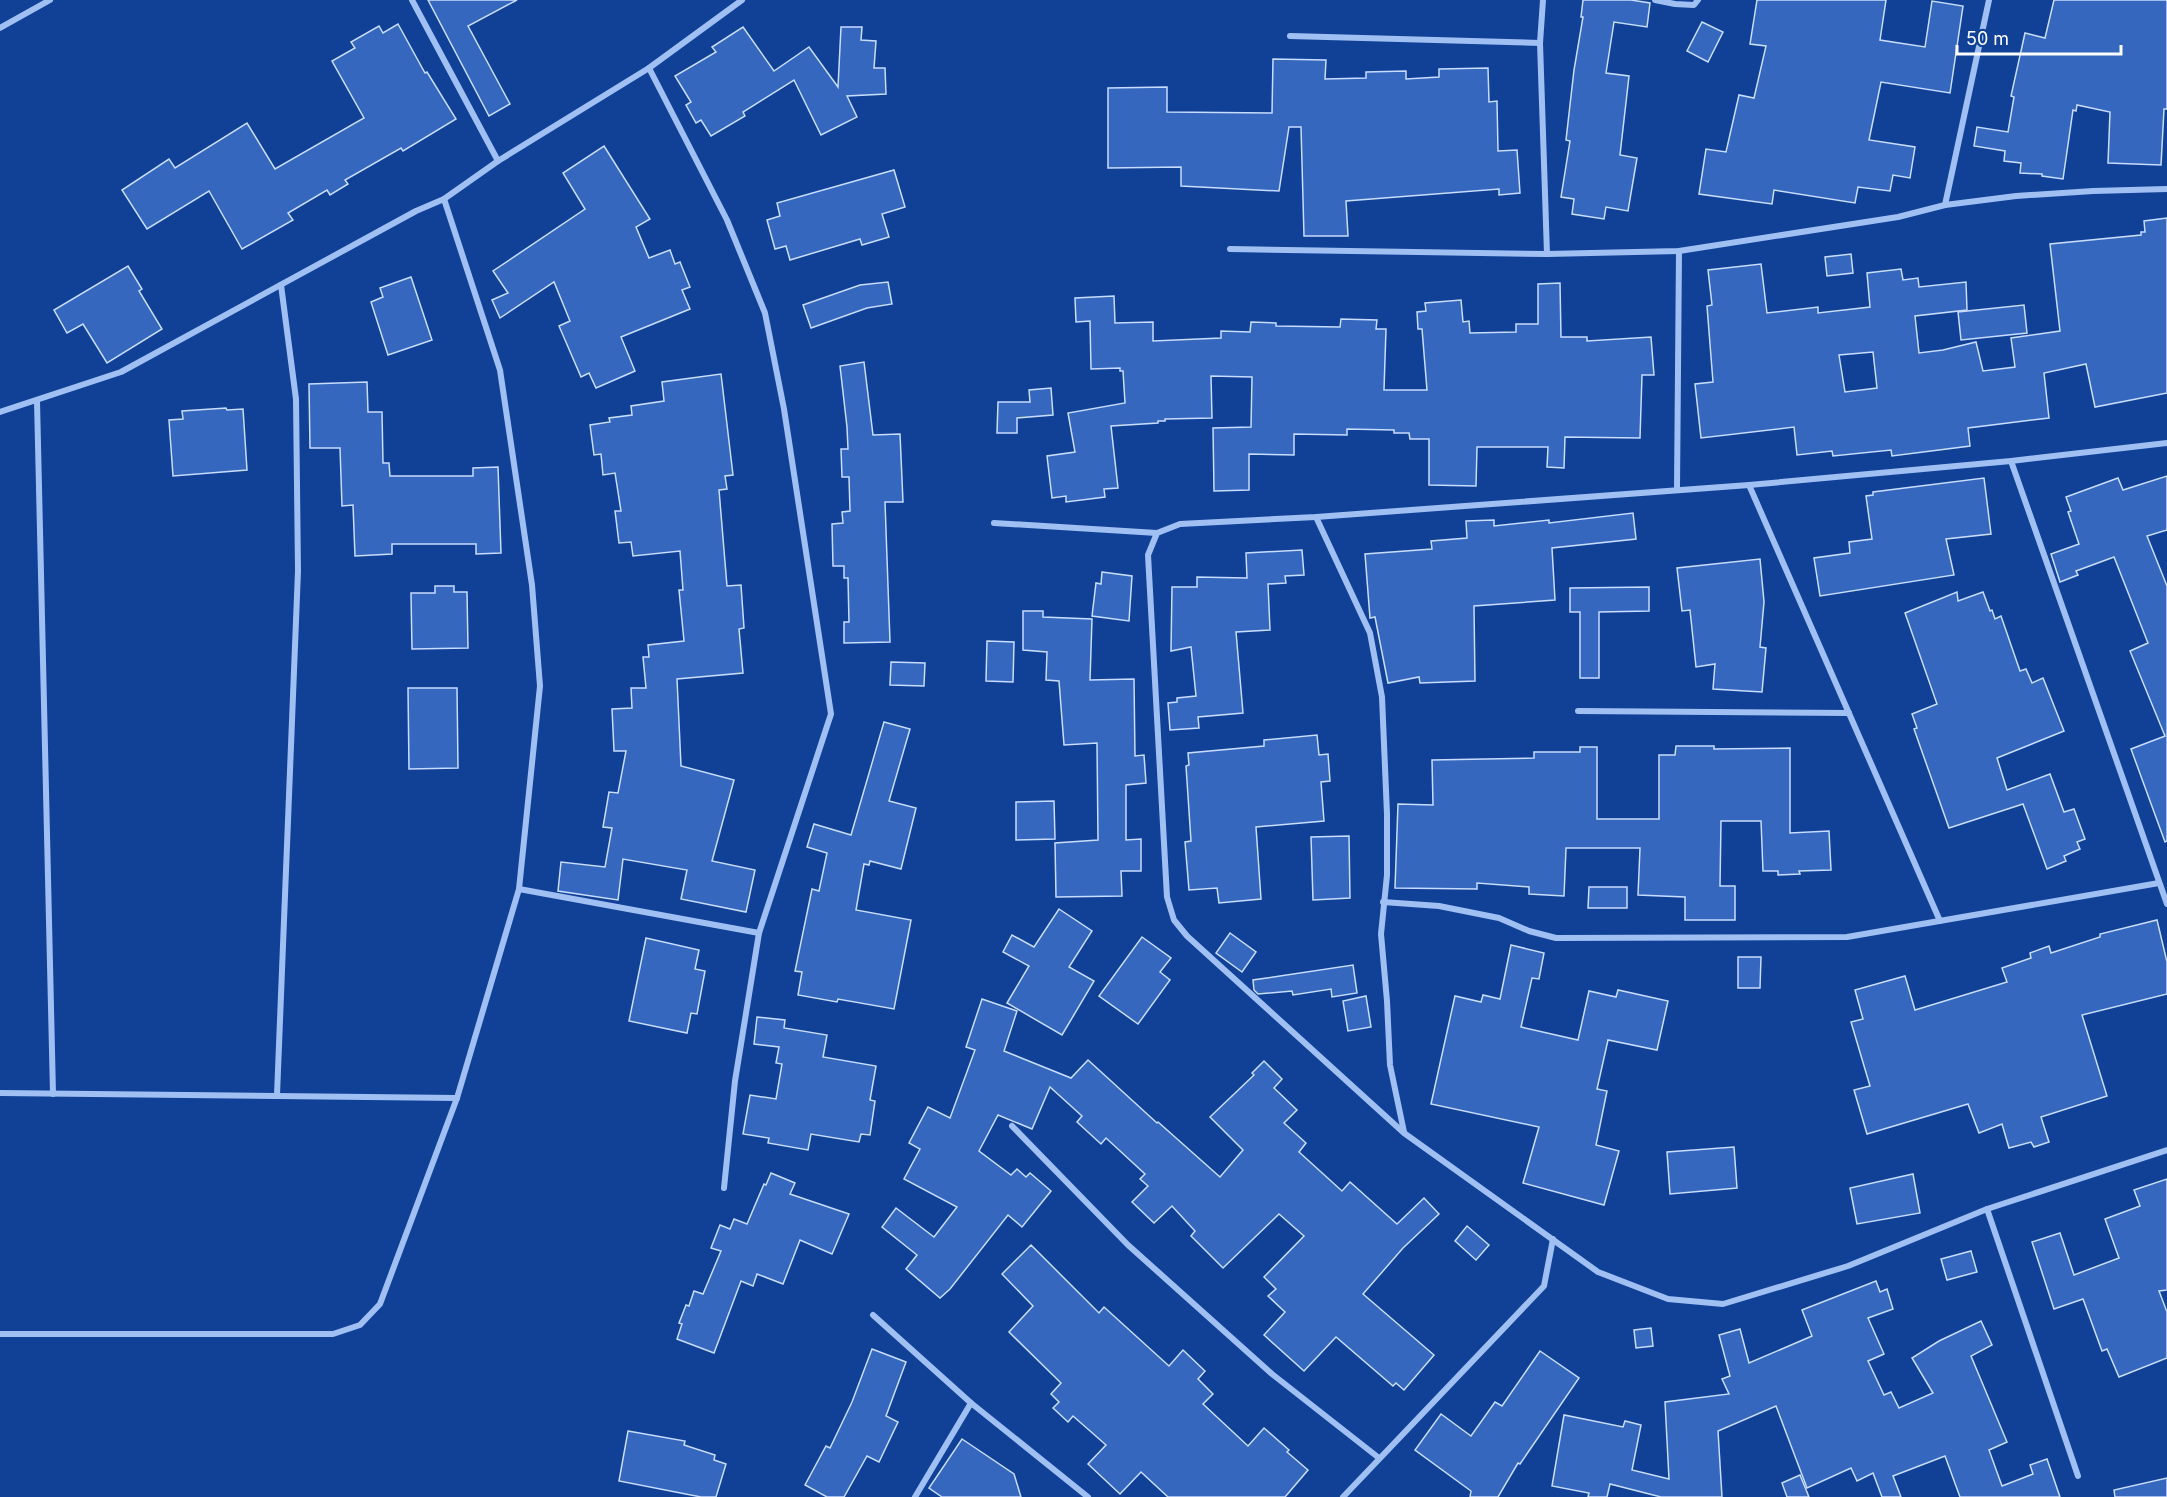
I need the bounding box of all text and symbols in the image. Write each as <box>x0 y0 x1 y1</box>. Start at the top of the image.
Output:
scale bar <box>1957 18 2120 56</box>
text: 50 m <box>1966 28 2009 49</box>

